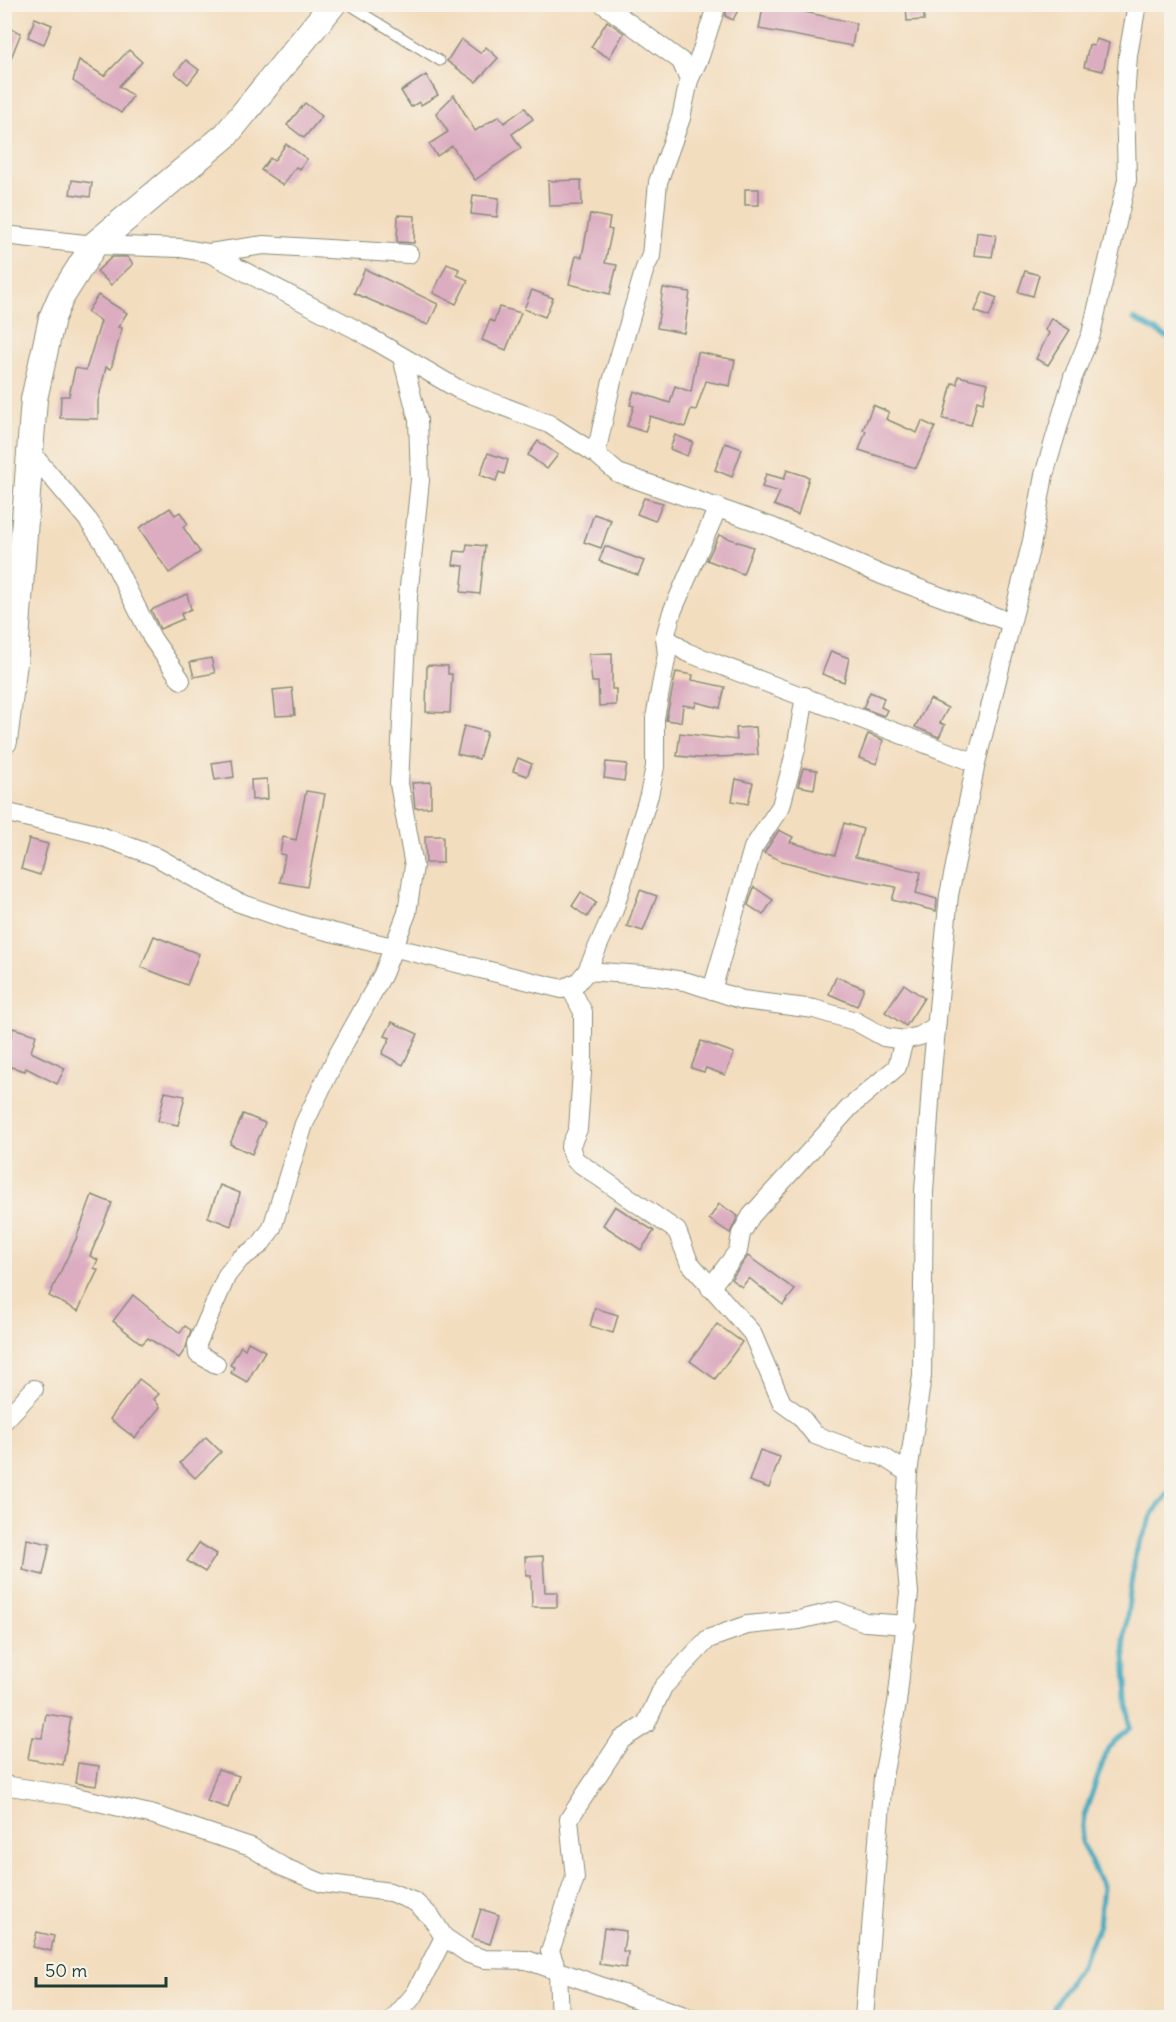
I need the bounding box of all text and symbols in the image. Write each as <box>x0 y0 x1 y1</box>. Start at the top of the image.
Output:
scale bar <box>36 1950 166 1988</box>
text: 50 m <box>45 1959 87 1982</box>

